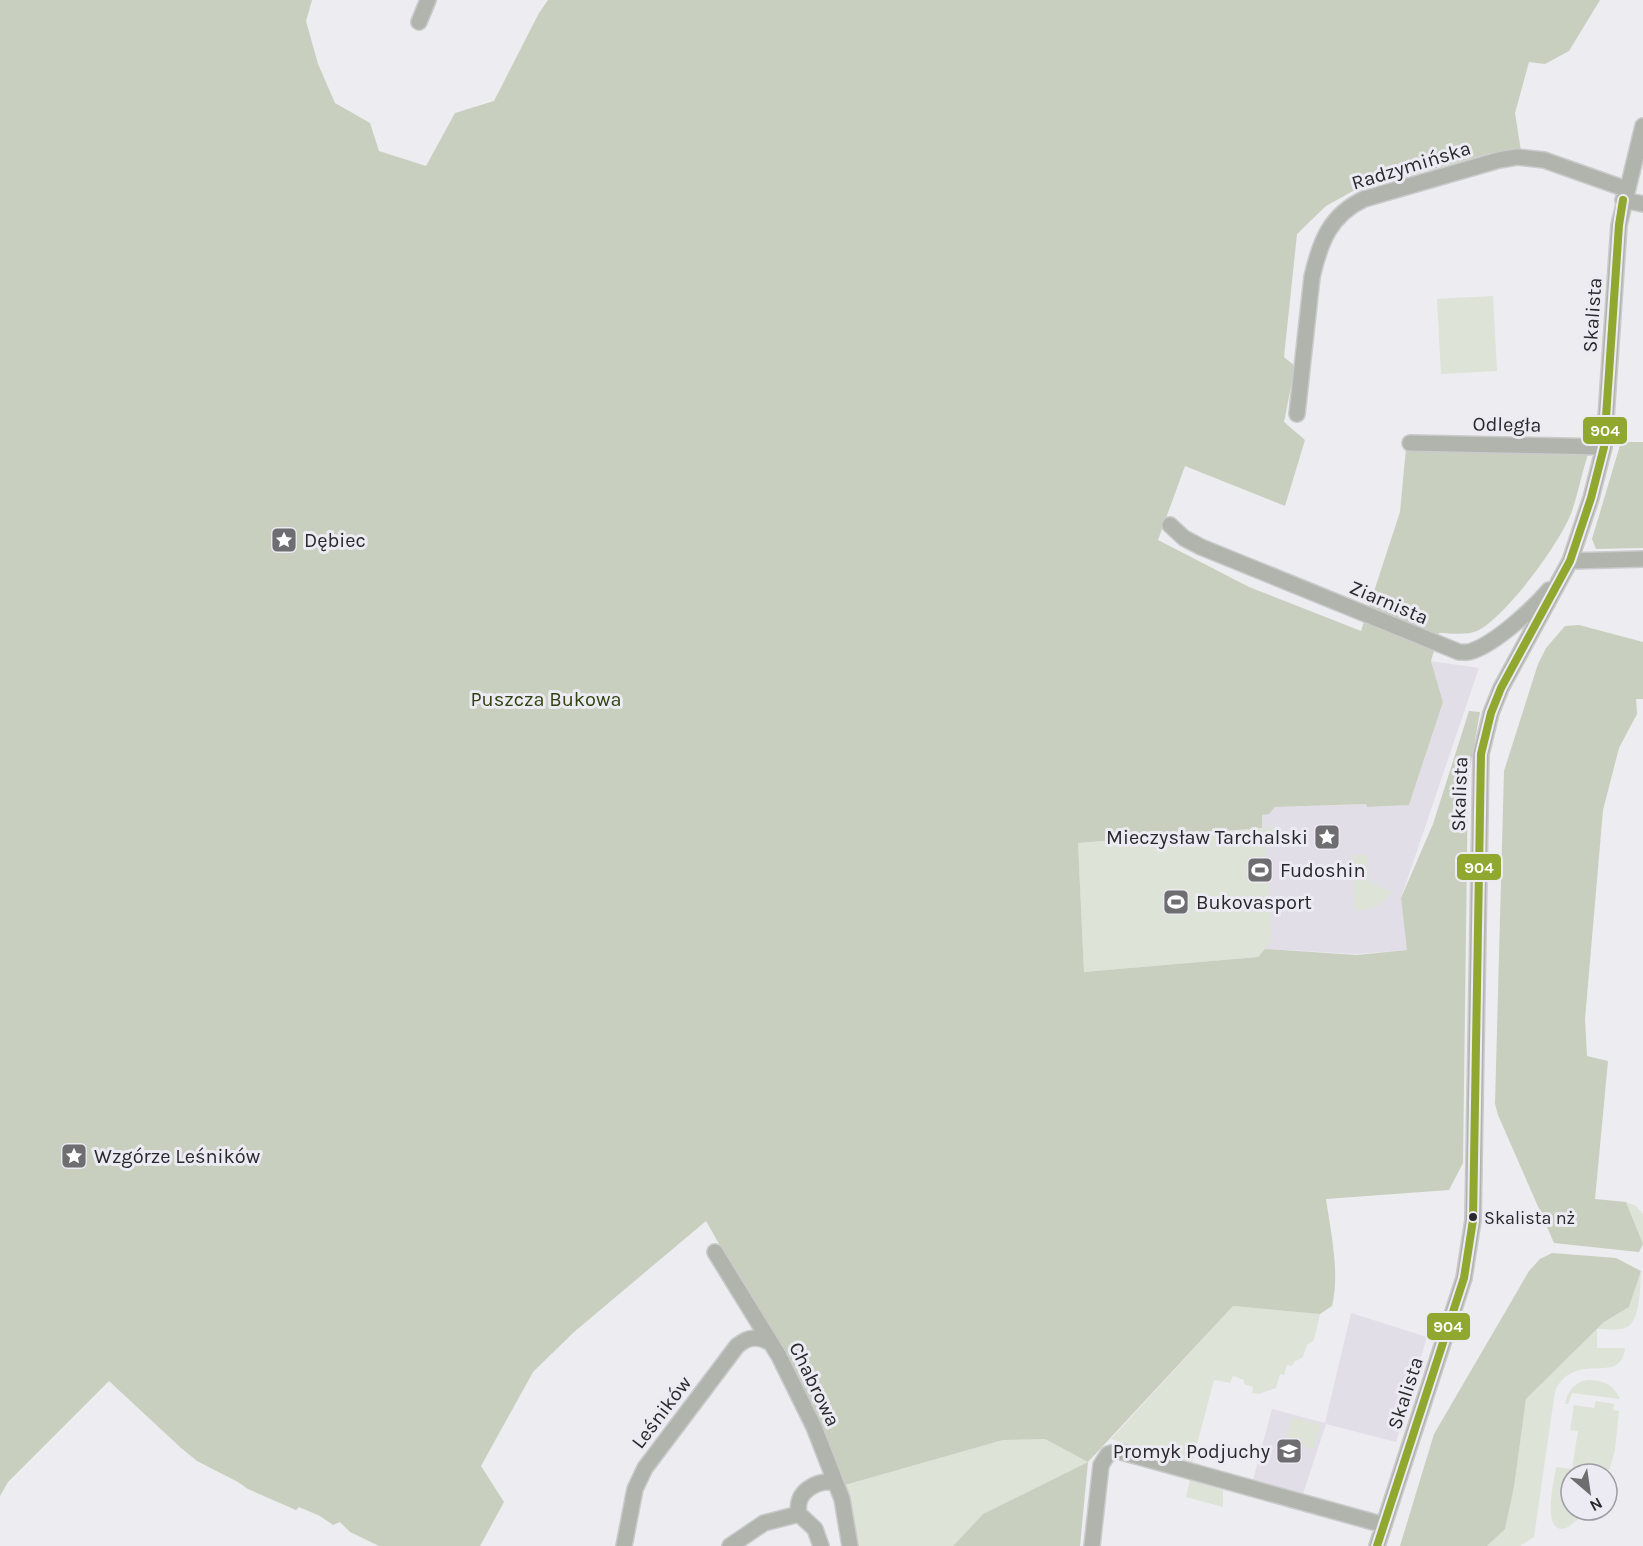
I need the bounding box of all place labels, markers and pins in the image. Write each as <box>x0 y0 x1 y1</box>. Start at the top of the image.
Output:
place icon: Dębiec <box>269 525 299 555</box>
place label: Dębiec <box>304 529 366 552</box>
place icon: Mieczysław Tarchalski <box>1312 822 1342 852</box>
place label: Mieczysław Tarchalski <box>1106 826 1308 849</box>
sports icon: Fudoshin <box>1245 855 1275 885</box>
place label: Fudoshin <box>1280 859 1366 882</box>
sports icon: Bukovasport <box>1161 887 1191 917</box>
place label: Bukovasport <box>1196 891 1312 914</box>
place icon: Wzgórze Leśników <box>59 1141 89 1171</box>
place label: Wzgórze Leśników <box>94 1145 261 1168</box>
place label: Skalista nż <box>1484 1207 1575 1229</box>
marker: Skalista nż <box>1467 1211 1479 1223</box>
school or university icon: Promyk Podjuchy <box>1274 1436 1304 1466</box>
place label: Promyk Podjuchy <box>1113 1440 1270 1463</box>

